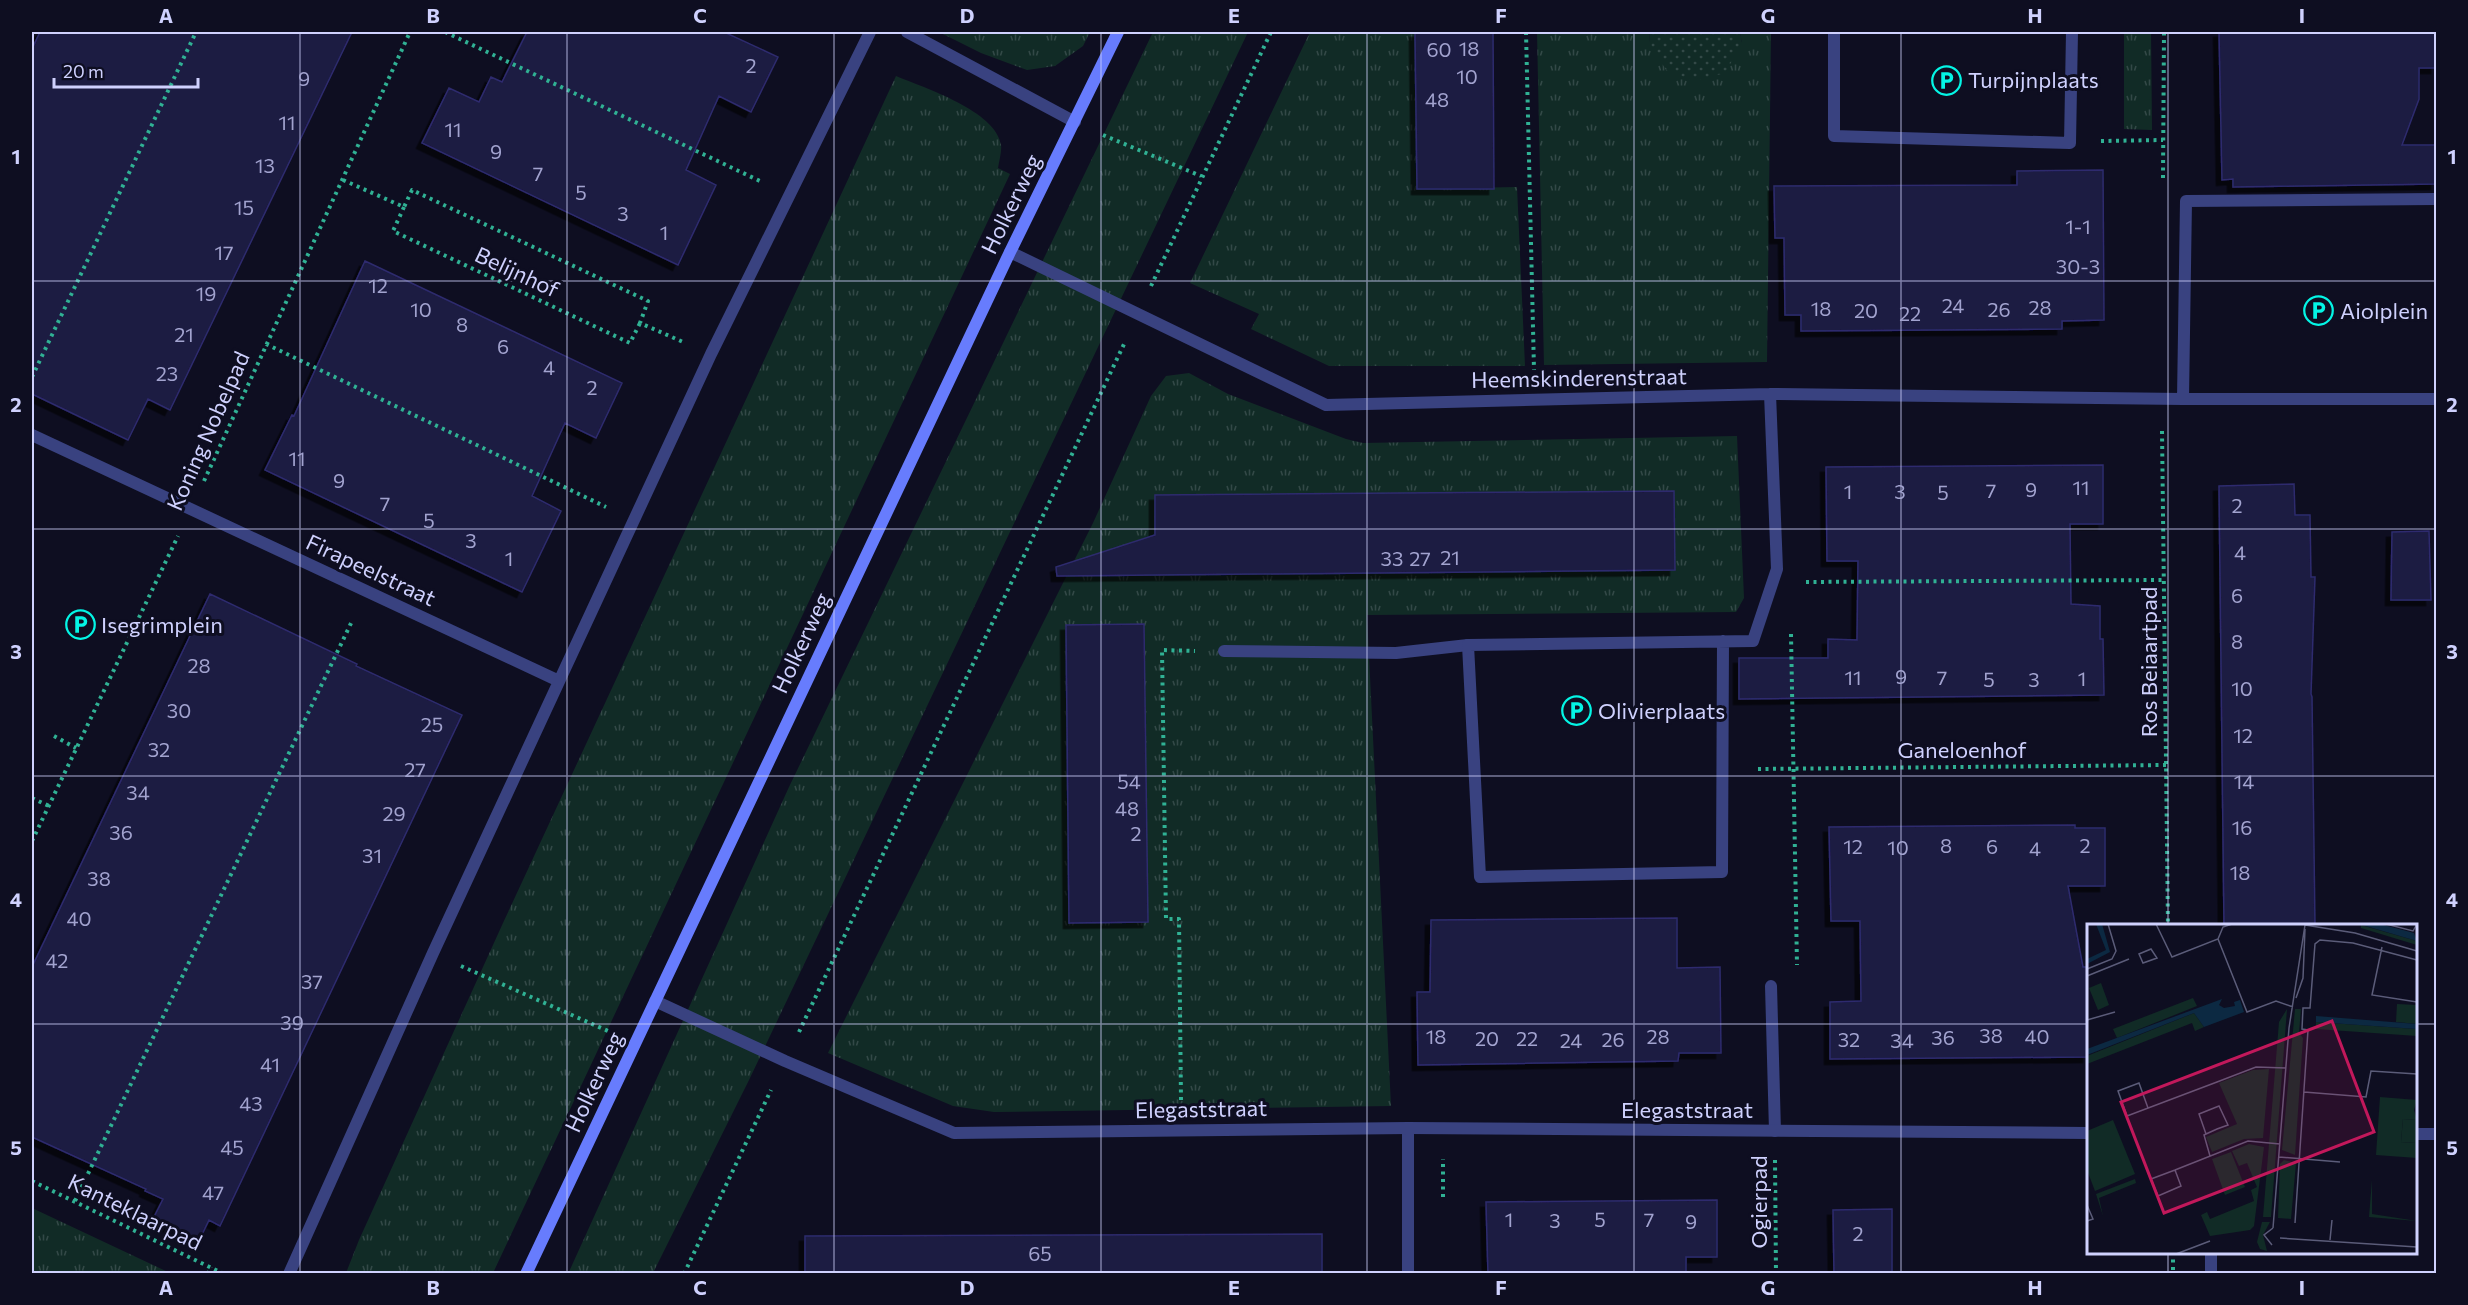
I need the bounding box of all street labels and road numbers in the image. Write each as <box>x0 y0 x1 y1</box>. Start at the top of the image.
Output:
street label: Holkerweg <box>975 149 1046 258</box>
street label: Belijnhof <box>471 240 564 303</box>
street label: Koning Nobelpad <box>160 347 255 515</box>
street label: Heemskinderenstraat <box>1471 362 1687 393</box>
street label: Firapeelstraat <box>302 528 440 611</box>
street label: Ros Beiaartpad <box>2135 587 2162 737</box>
street label: Holkerweg <box>766 588 836 697</box>
street label: Ganeloenhof <box>1897 736 2027 763</box>
street label: Holkerweg <box>559 1027 629 1136</box>
street label: Elegaststraat <box>1135 1094 1267 1123</box>
street label: Elegaststraat <box>1621 1096 1753 1123</box>
street label: Ogierpad <box>1745 1155 1772 1249</box>
street label: Kanteklaarpad <box>64 1167 207 1256</box>

